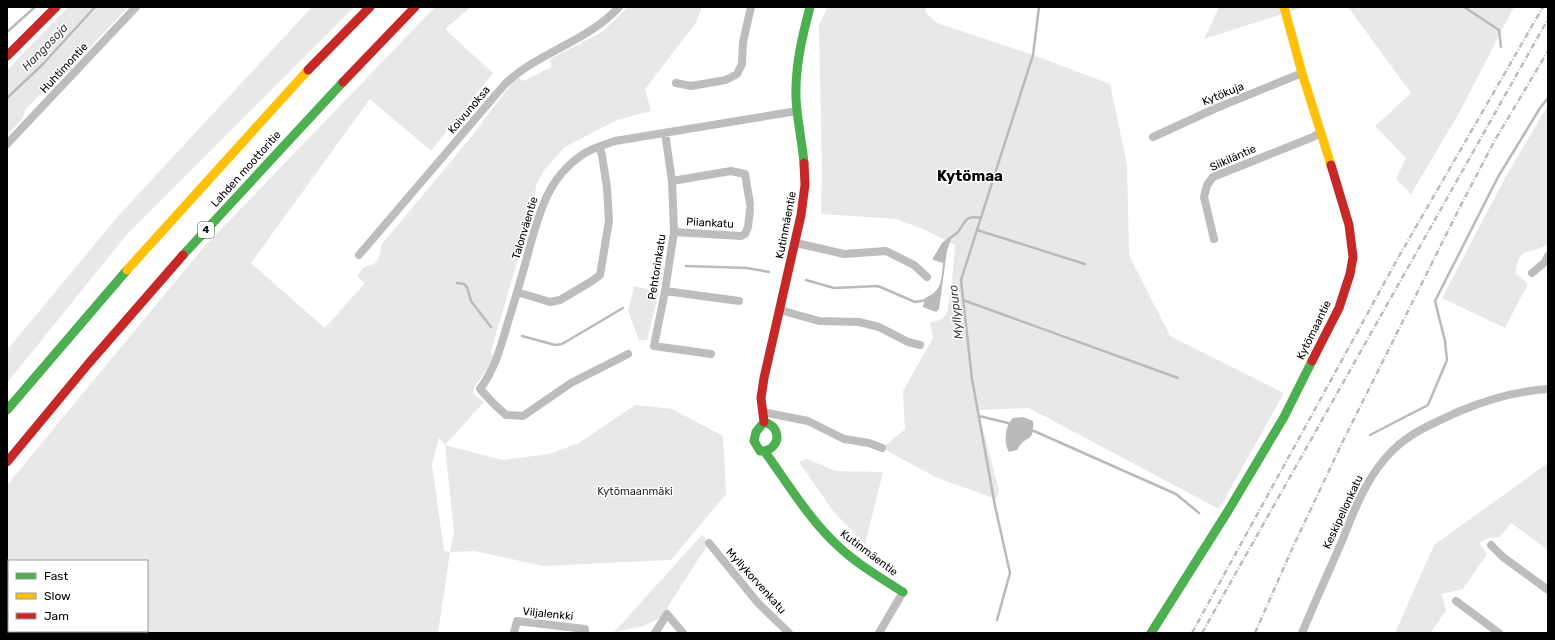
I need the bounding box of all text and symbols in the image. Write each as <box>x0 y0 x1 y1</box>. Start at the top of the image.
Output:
water label: Hangasoja <box>19 21 71 73</box>
street label: Huhtimontie <box>37 40 91 96</box>
street label: Kytökuja <box>1200 80 1246 108</box>
street label: Koivunoksa <box>445 84 493 136</box>
street label: Lahden moottoritie <box>208 128 284 210</box>
street label: Siikiläntie <box>1208 142 1258 174</box>
district label: Kytömaa <box>937 167 1003 185</box>
street label: Kutinmäentie <box>773 190 799 260</box>
street label: Talonväentie <box>509 195 541 261</box>
street label: Piiankatu <box>686 215 734 231</box>
road number: 4 <box>198 222 214 238</box>
street label: Pehtorinkatu <box>645 233 669 301</box>
water label: Myllypuro <box>946 284 966 340</box>
street label: Kytömaantie <box>1294 298 1334 362</box>
street label: Keskipellonkatu <box>1320 473 1366 551</box>
park label: Kytömaanmäki <box>597 485 673 498</box>
street label: Kutinmäentie <box>838 527 900 579</box>
street label: Myllykorvenkatu <box>723 546 789 616</box>
legend <box>8 560 148 632</box>
text: Fast <box>44 569 68 583</box>
text: Slow <box>44 589 71 603</box>
street label: Viljalenkki <box>522 605 574 623</box>
text: Jam <box>44 609 69 623</box>

